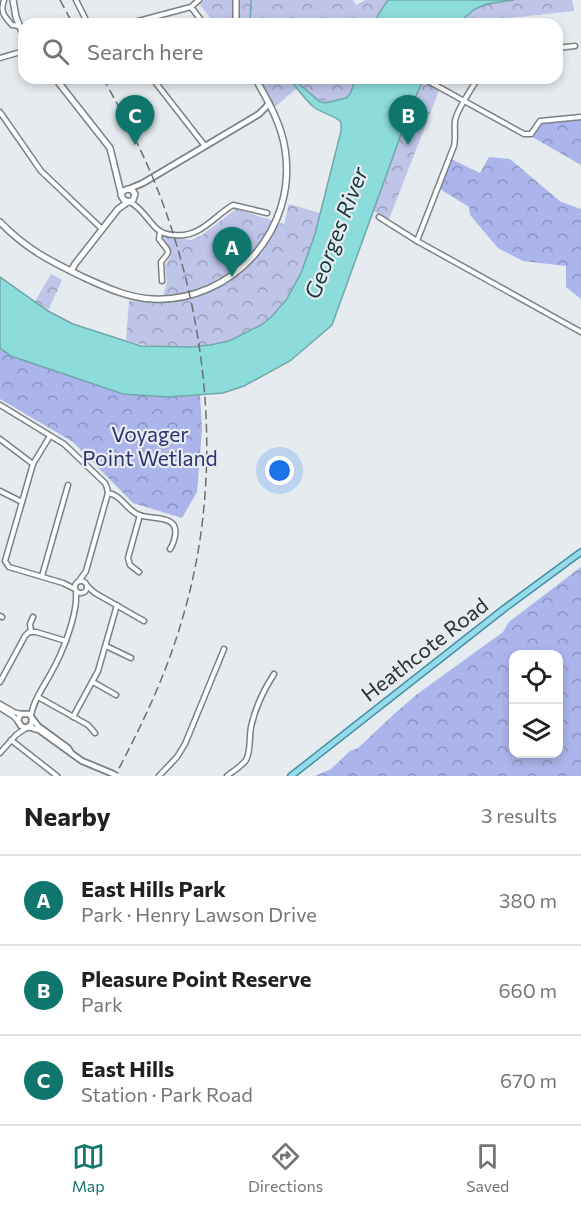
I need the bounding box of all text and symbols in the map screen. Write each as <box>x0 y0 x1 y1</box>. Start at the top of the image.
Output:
search box <box>18 18 563 84</box>
icon: search <box>39 35 72 68</box>
text: Search here <box>87 38 203 65</box>
pin: C <box>116 96 154 145</box>
pin: B <box>388 96 428 145</box>
water label: Georges River <box>298 162 373 303</box>
pin: A <box>212 228 252 277</box>
park label: Voyager Point Wetland <box>82 421 218 470</box>
your location <box>265 456 294 485</box>
street label: Heathcote Road <box>356 592 492 706</box>
map controls <box>509 650 563 758</box>
button: locate <box>509 650 563 704</box>
button: layers <box>509 704 563 758</box>
text: Nearby <box>24 800 111 831</box>
text: 3 results <box>481 803 557 827</box>
text: East Hills Park <box>81 875 226 902</box>
text: A <box>36 888 51 912</box>
text: 380 m <box>499 888 557 912</box>
text: Park · Henry Lawson Drive <box>81 902 317 926</box>
text: Pleasure Point Reserve <box>81 965 311 992</box>
text: B <box>37 978 50 1002</box>
text: 660 m <box>498 978 557 1002</box>
text: Park <box>81 992 123 1016</box>
text: East Hills <box>81 1055 174 1082</box>
text: C <box>37 1068 50 1092</box>
text: 670 m <box>500 1068 557 1092</box>
text: Station · Park Road <box>81 1082 253 1106</box>
tab: Map <box>72 1140 105 1195</box>
tab: Directions <box>248 1140 323 1195</box>
tab: Saved <box>466 1140 509 1195</box>

